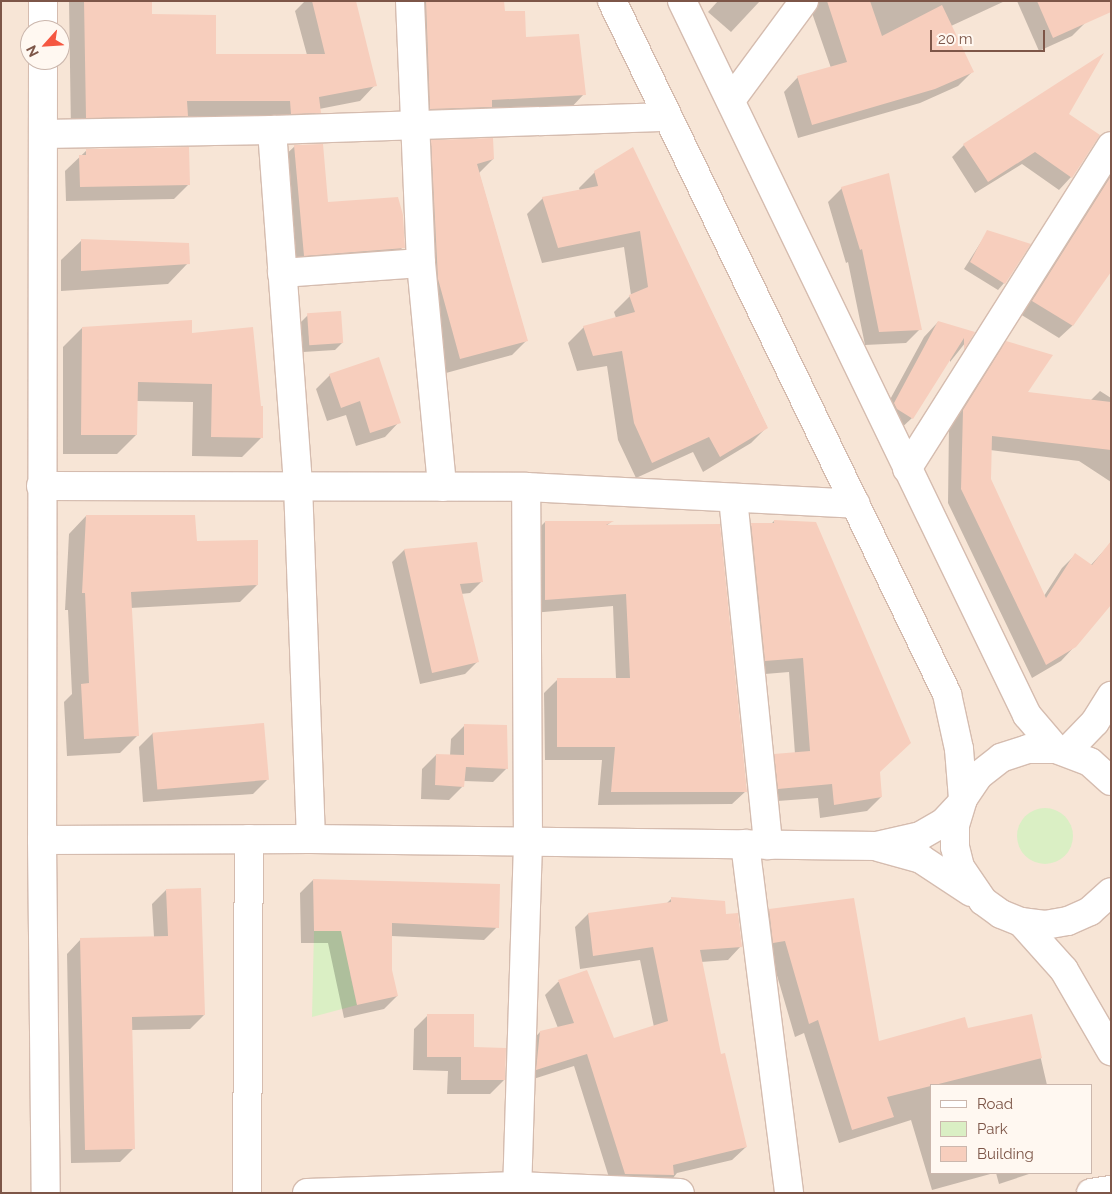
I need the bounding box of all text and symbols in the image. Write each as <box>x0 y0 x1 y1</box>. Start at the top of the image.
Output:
north arrow <box>20 20 70 70</box>
scale bar <box>932 20 1047 52</box>
text: 20 m <box>938 30 973 48</box>
text: N <box>23 43 42 59</box>
legend <box>930 1084 1092 1174</box>
text: Road <box>977 1095 1013 1113</box>
text: Park <box>977 1120 1008 1138</box>
text: Building <box>977 1145 1034 1163</box>

